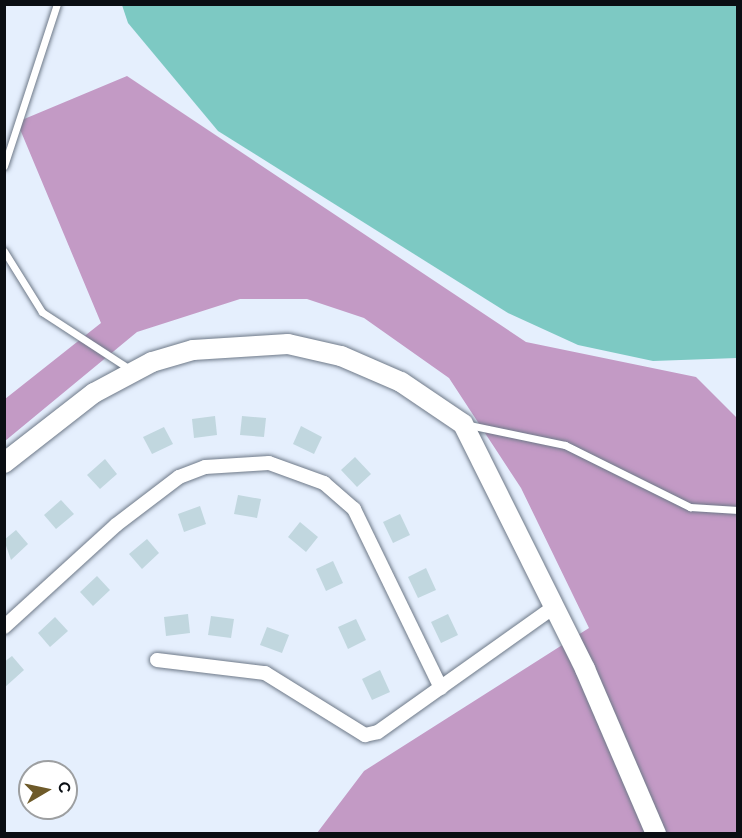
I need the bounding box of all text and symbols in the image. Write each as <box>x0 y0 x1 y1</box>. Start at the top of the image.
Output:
north arrow <box>18 760 78 820</box>
text: С <box>54 781 75 794</box>

